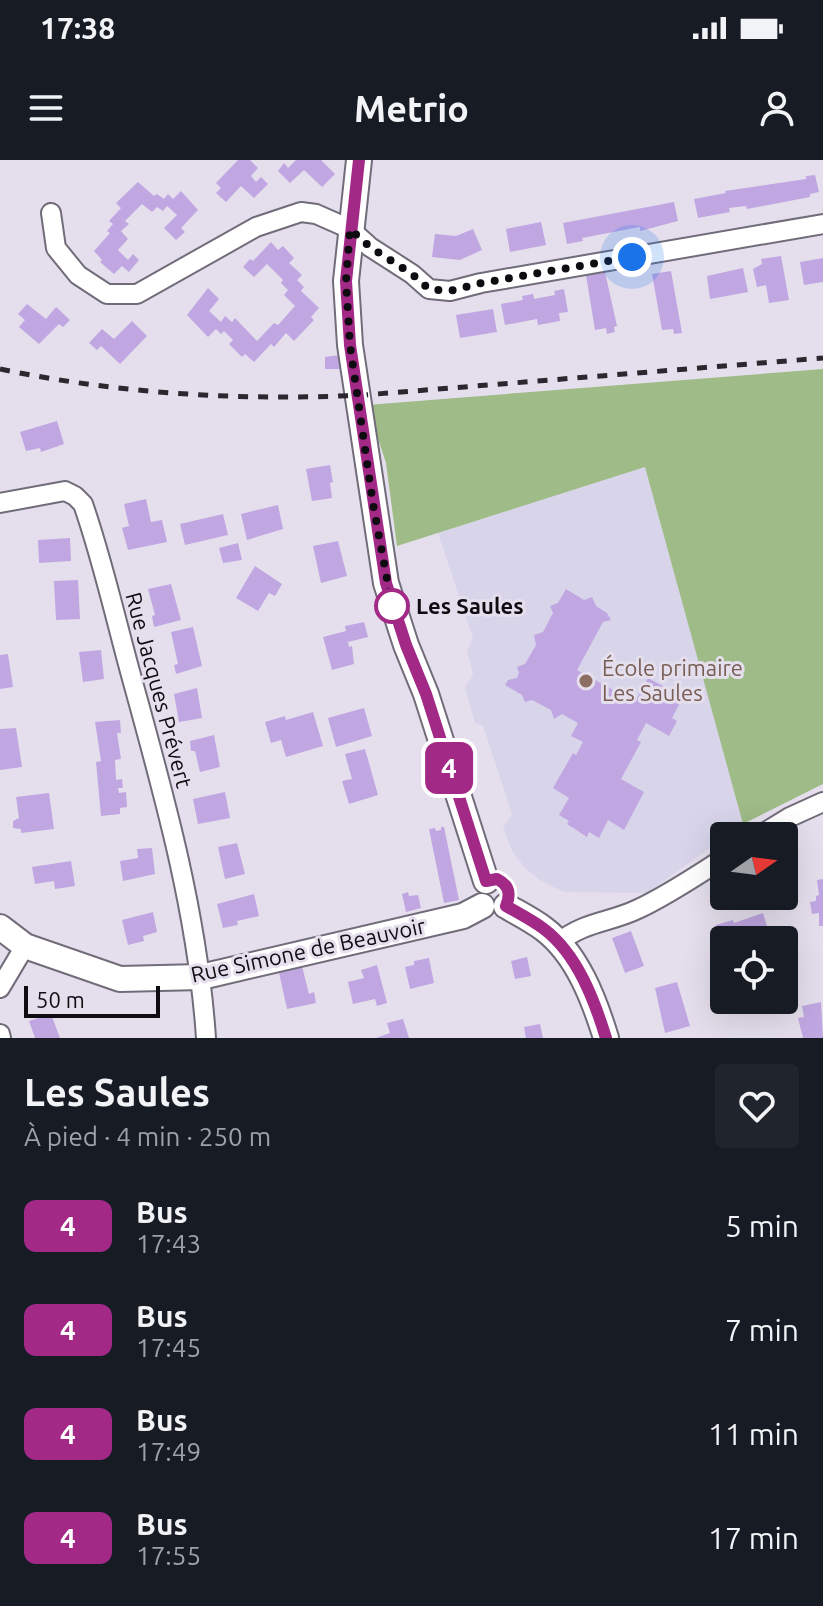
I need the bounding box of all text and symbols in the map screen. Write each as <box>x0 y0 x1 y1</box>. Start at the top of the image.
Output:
text: 17:38 <box>40 11 115 45</box>
icon: menu <box>24 86 68 130</box>
icon: person <box>755 86 799 130</box>
text: Metrio <box>354 88 469 129</box>
your location <box>612 237 652 277</box>
street label: Rue Jacques Prévert <box>121 589 198 791</box>
marker: Les Saules <box>375 589 409 623</box>
place label: Les Saules <box>416 593 524 618</box>
place label: École primaire Les Saules <box>602 654 743 705</box>
marker: École primaire Les Saules <box>577 672 595 690</box>
line badge: 4 <box>423 742 475 794</box>
text: 4 <box>441 752 457 783</box>
north arrow <box>710 822 798 910</box>
map controls <box>710 822 798 1014</box>
street label: Rue Simone de Beauvoir <box>188 912 428 987</box>
button: locate <box>710 926 798 1014</box>
scale bar <box>24 982 160 1018</box>
text: 50 m <box>36 987 85 1012</box>
button: heart <box>715 1064 799 1148</box>
text: Les Saules <box>24 1071 210 1113</box>
text: À pied · 4 min · 250 m <box>24 1122 271 1151</box>
text: Bus <box>136 1195 188 1229</box>
text: 5 min <box>725 1209 799 1243</box>
text: 4 <box>60 1210 76 1241</box>
text: 17:43 <box>136 1229 201 1258</box>
text: Bus <box>136 1299 188 1333</box>
text: 7 min <box>725 1313 799 1347</box>
text: 4 <box>60 1314 76 1345</box>
text: 17:45 <box>136 1333 201 1362</box>
text: Bus <box>136 1403 188 1437</box>
text: 11 min <box>708 1417 799 1451</box>
text: 4 <box>60 1418 76 1449</box>
text: 17:49 <box>136 1437 201 1466</box>
text: Bus <box>136 1507 188 1541</box>
text: 17 min <box>708 1521 799 1555</box>
text: 4 <box>60 1522 76 1553</box>
text: 17:55 <box>136 1541 201 1570</box>

